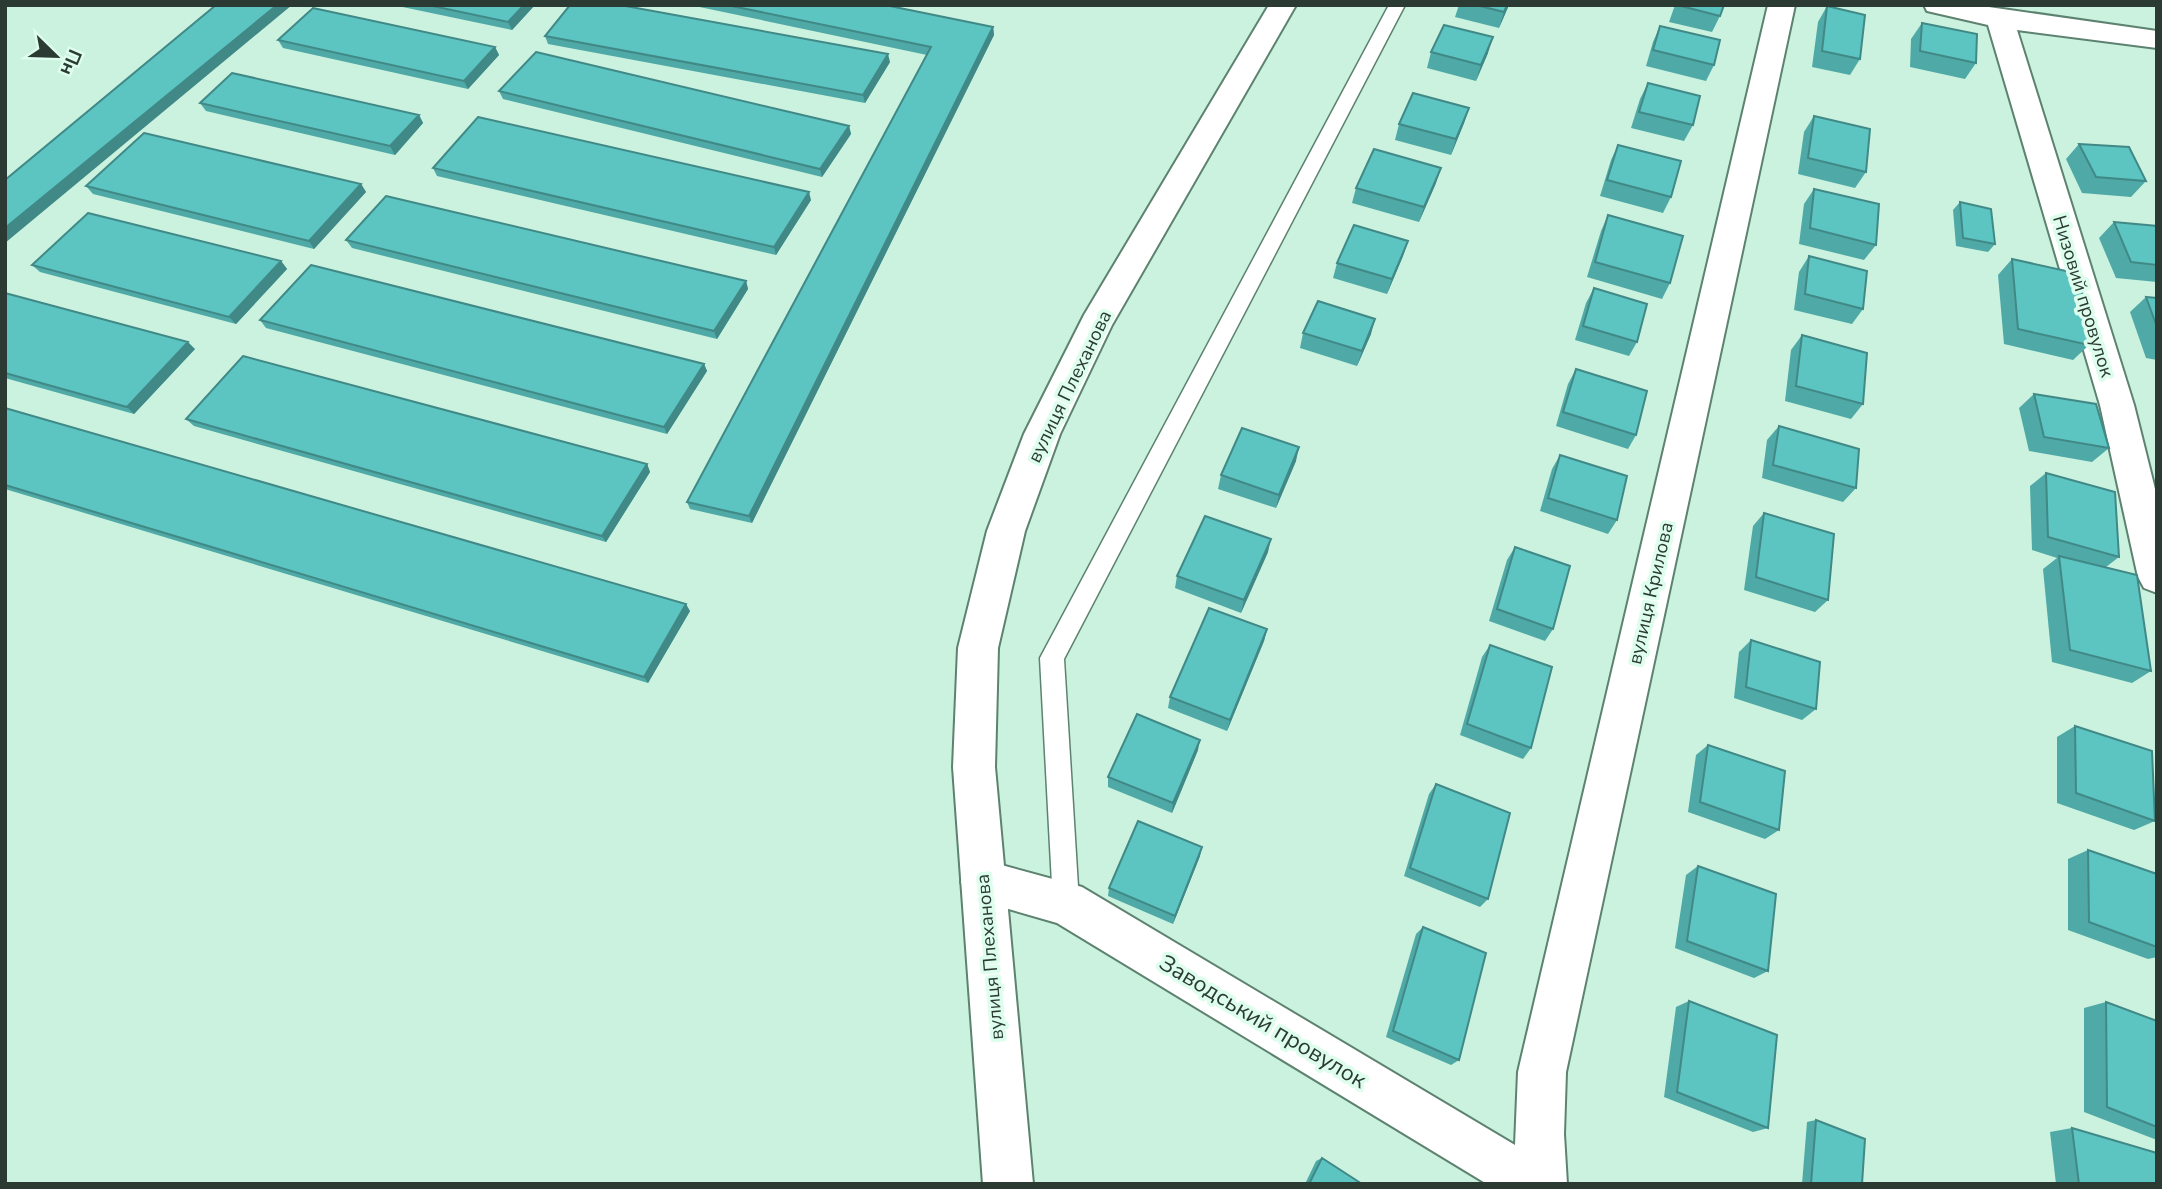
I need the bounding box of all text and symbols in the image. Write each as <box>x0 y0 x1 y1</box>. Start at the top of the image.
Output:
north arrow <box>21 21 91 91</box>
text: Пн <box>54 45 88 79</box>
street label: Низовий провулок <box>2046 212 2120 380</box>
street label: вулиця Плеханова <box>1022 306 1118 467</box>
street label: вулиця Крилова <box>1622 520 1680 667</box>
street label: вулиця Плеханова <box>970 873 1010 1041</box>
street label: Заводський провулок <box>1153 947 1373 1096</box>

